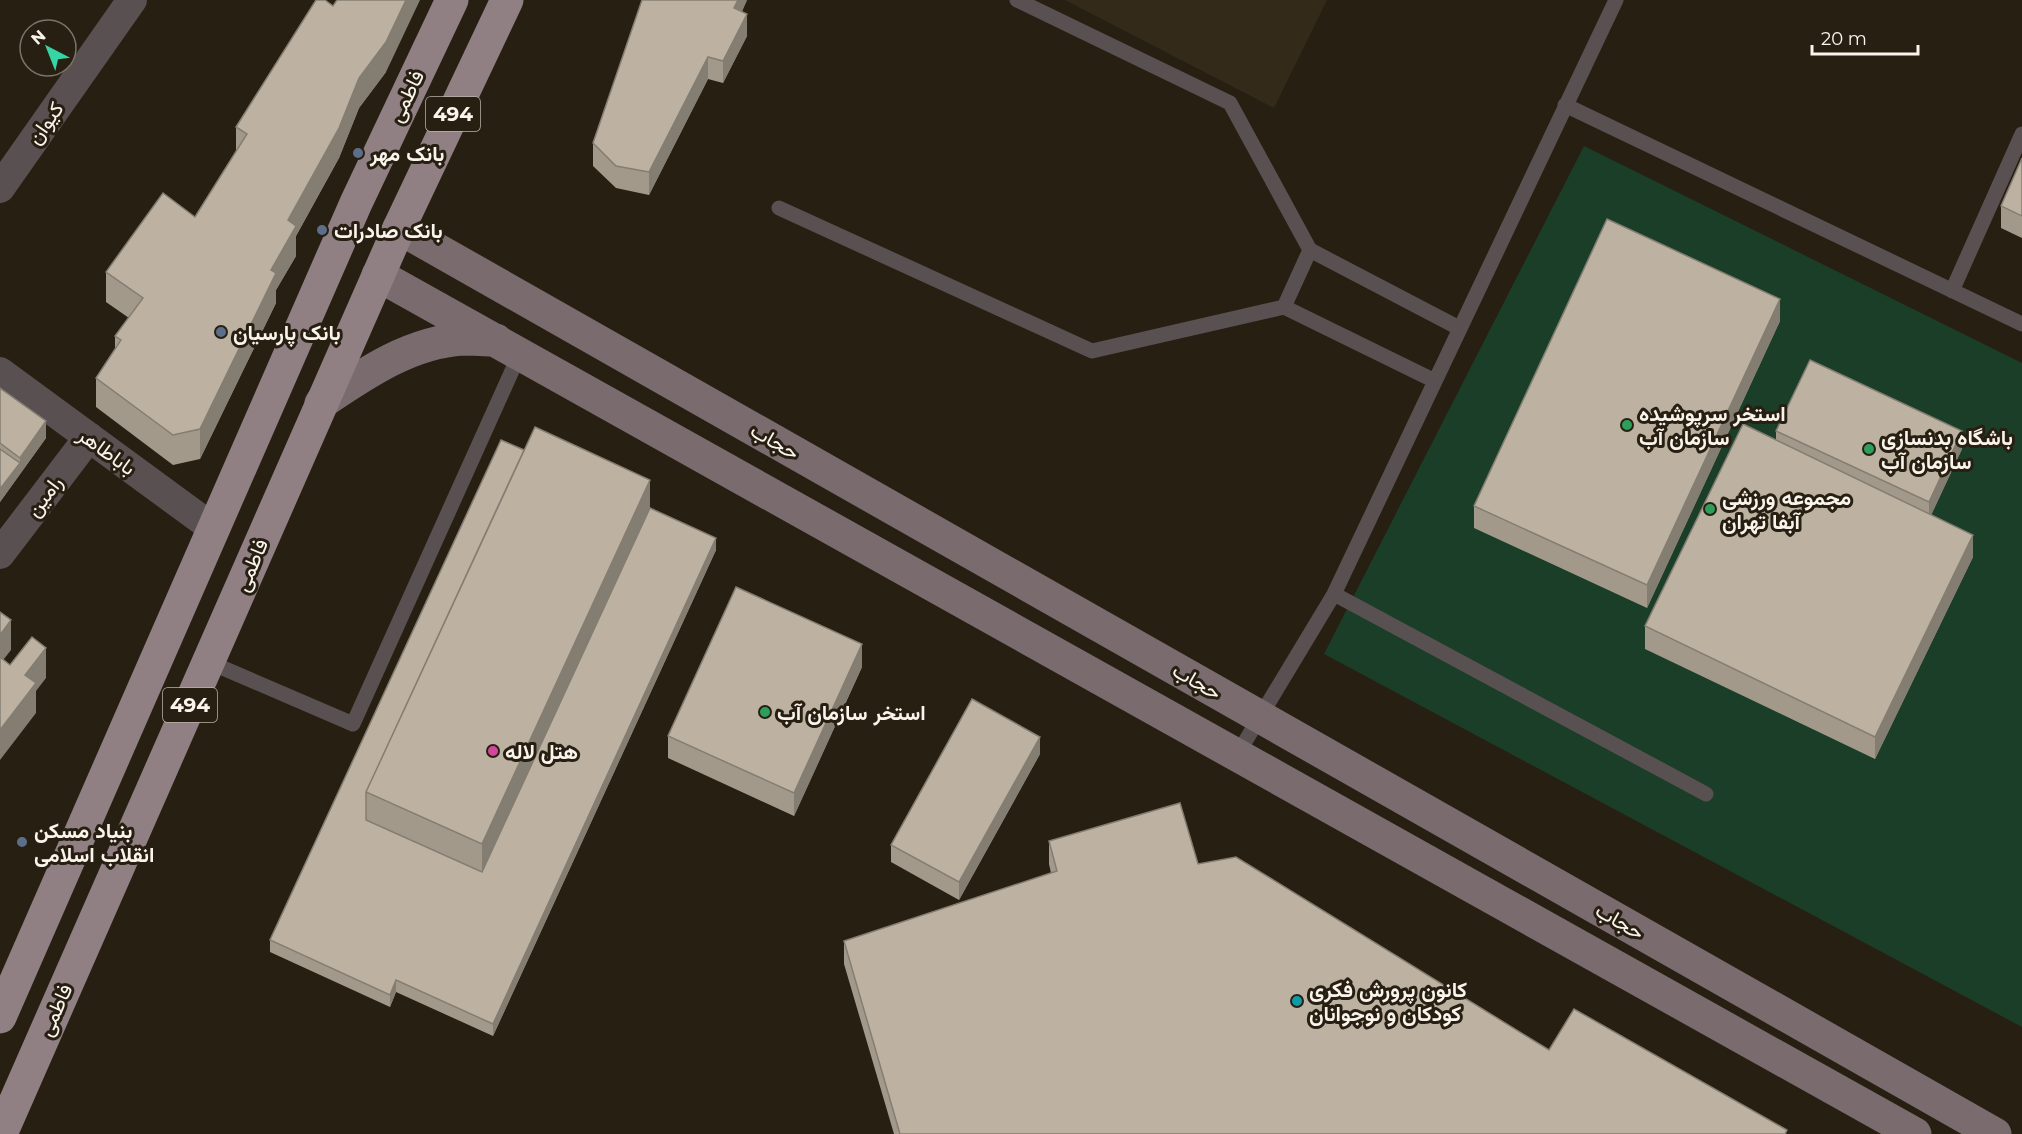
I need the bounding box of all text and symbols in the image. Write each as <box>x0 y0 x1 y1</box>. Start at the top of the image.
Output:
north arrow <box>18 18 78 78</box>
scale bar <box>1812 18 1918 56</box>
text: N <box>27 26 49 49</box>
text: 20 m <box>1821 28 1867 50</box>
street label: فاطمی <box>383 66 429 126</box>
street label: کیوان <box>21 97 69 150</box>
road number: 494 <box>426 97 480 131</box>
place label: بانک مهر <box>369 141 444 167</box>
marker: بانک مهر <box>351 146 365 160</box>
place label: بانک صادرات <box>334 218 443 244</box>
marker: بانک صادرات <box>315 223 329 237</box>
place label: بانک پارسیان <box>233 320 341 347</box>
marker: بانک پارسیان <box>214 325 228 339</box>
place label: استخر سرپوشیده سازمان آب <box>1639 401 1786 451</box>
street label: حجاب <box>746 417 804 465</box>
marker: استخر سرپوشیده سازمان آب <box>1620 418 1634 432</box>
street label: باباطاهر <box>72 421 141 481</box>
place label: باشگاه بدنسازی سازمان آب <box>1881 425 2013 475</box>
marker: باشگاه بدنسازی سازمان آب <box>1862 442 1876 456</box>
street label: رامین <box>20 470 68 522</box>
place label: مجموعه ورزشی آبفا تهران <box>1722 485 1851 535</box>
marker: مجموعه ورزشی آبفا تهران <box>1703 502 1717 516</box>
street label: فاطمی <box>229 535 273 595</box>
street label: حجاب <box>1168 657 1226 705</box>
road number: 494 <box>163 688 217 722</box>
place label: استخر سازمان آب <box>777 700 926 726</box>
marker: استخر سازمان آب <box>758 705 772 719</box>
place label: هتل لاله <box>505 739 578 764</box>
marker: هتل لاله <box>486 744 500 758</box>
place label: بنیاد مسکن انقلاب اسلامی <box>34 818 154 867</box>
marker: بنیاد مسکن انقلاب اسلامی <box>15 835 29 849</box>
street label: حجاب <box>1591 897 1649 945</box>
place label: کانون پرورش فکری کودکان و نوجوانان <box>1309 977 1467 1027</box>
street label: فاطمی <box>32 980 78 1040</box>
marker: کانون پرورش فکری کودکان و نوجوانان <box>1290 994 1304 1008</box>

